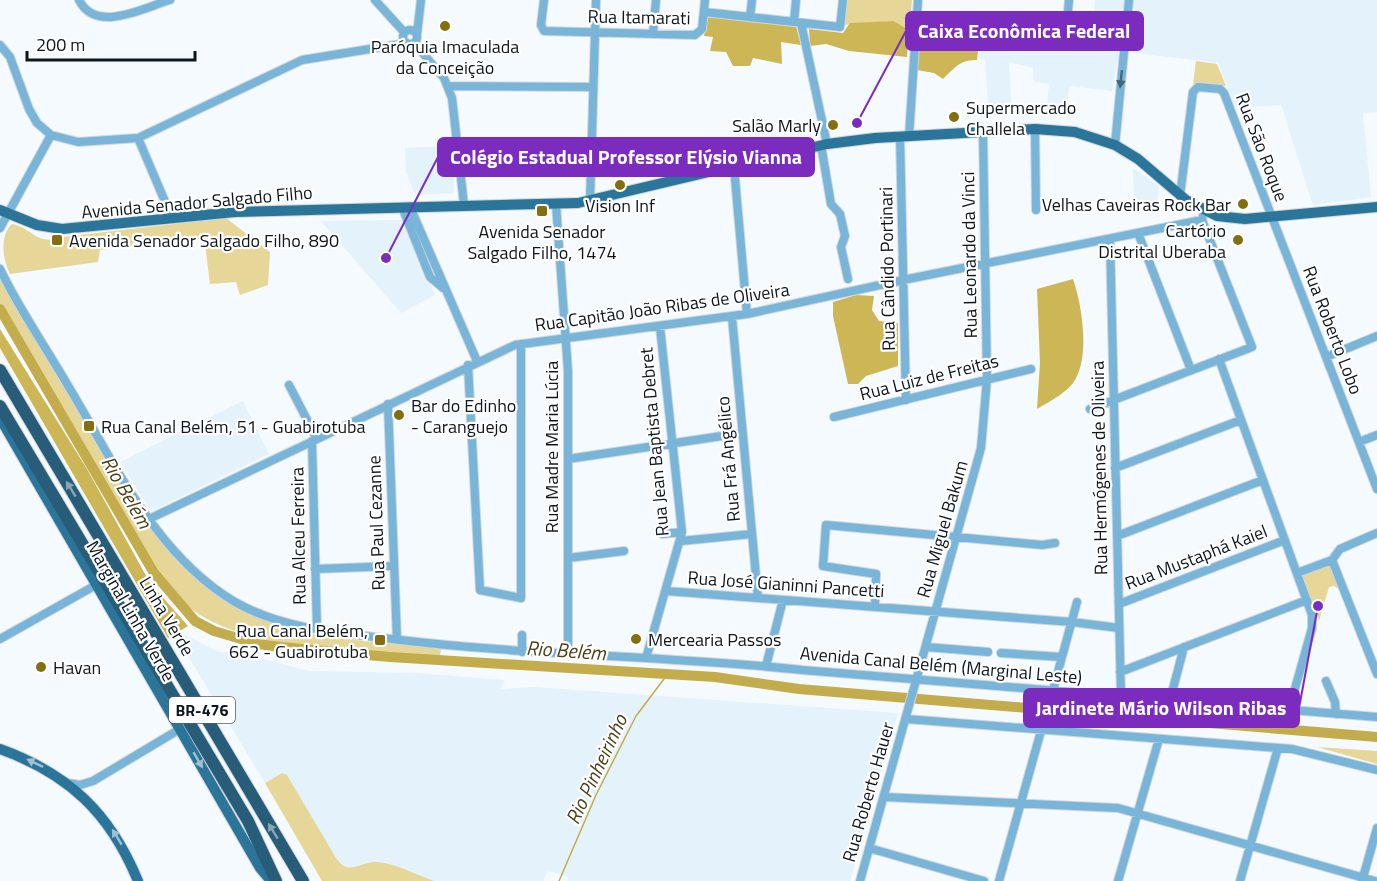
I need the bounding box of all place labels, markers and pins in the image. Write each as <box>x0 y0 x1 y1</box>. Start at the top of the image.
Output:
callout: Caixa Econômica Federal <box>906 12 1143 50</box>
marker: Paróquia Imaculada da Conceição <box>438 19 452 33</box>
place label: Paróquia Imaculada da Conceição <box>371 33 519 81</box>
place label: Supermercado Challela <box>966 94 1076 142</box>
marker: Supermercado Challela <box>947 110 961 124</box>
place label: Salão Marly <box>732 112 821 139</box>
marker: Salão Marly <box>826 118 840 132</box>
callout: Colégio Estadual Professor Elýsio Vianna <box>438 138 814 176</box>
marker: Vision Inf <box>613 178 627 192</box>
place label: Velhas Caveiras Rock Bar <box>1042 191 1231 218</box>
place label: Vision Inf <box>585 192 655 219</box>
marker: Velhas Caveiras Rock Bar <box>1236 197 1250 211</box>
marker: Avenida Senador Salgado Filho, 1474 <box>535 204 549 218</box>
place label: Cartório Distrital Uberaba <box>1098 217 1226 265</box>
place label: Avenida Senador Salgado Filho, 1474 <box>467 218 617 266</box>
place label: Avenida Senador Salgado Filho, 890 <box>69 227 339 254</box>
marker: Avenida Senador Salgado Filho, 890 <box>50 233 64 247</box>
marker: Cartório Distrital Uberaba <box>1231 233 1245 247</box>
place label: Bar do Edinho - Caranguejo <box>411 392 516 440</box>
marker: Bar do Edinho - Caranguejo <box>392 408 406 422</box>
place label: Rua Canal Belém, 51 - Guabirotuba <box>101 413 366 440</box>
marker: Rua Canal Belém, 51 - Guabirotuba <box>82 419 96 433</box>
place label: Rua Canal Belém, 662 - Guabirotuba <box>229 617 368 665</box>
place label: Mercearia Passos <box>648 626 781 653</box>
marker: Mercearia Passos <box>629 632 643 646</box>
marker: Rua Canal Belém, 662 - Guabirotuba <box>373 633 387 647</box>
place label: Havan <box>53 654 101 681</box>
marker: Havan <box>34 660 48 674</box>
callout: Jardinete Mário Wilson Ribas <box>1024 689 1299 727</box>

